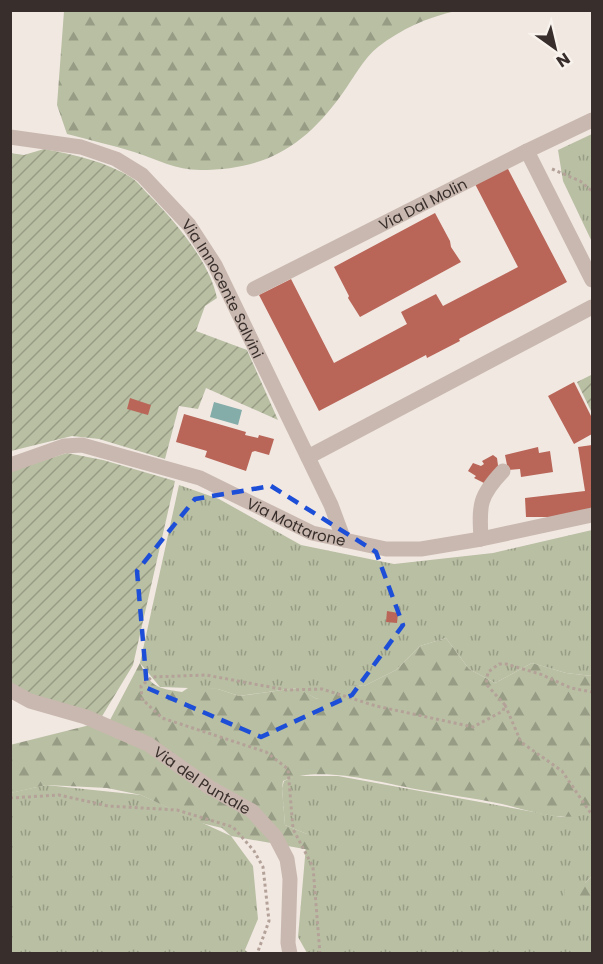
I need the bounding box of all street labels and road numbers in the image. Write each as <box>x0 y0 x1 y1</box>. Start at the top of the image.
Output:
street label: Via Dal Molin <box>375 173 470 235</box>
street label: Via Innocente Salvini <box>178 214 269 362</box>
street label: Via Mottarone <box>243 492 348 551</box>
street label: Via del Puntale <box>150 741 255 819</box>

